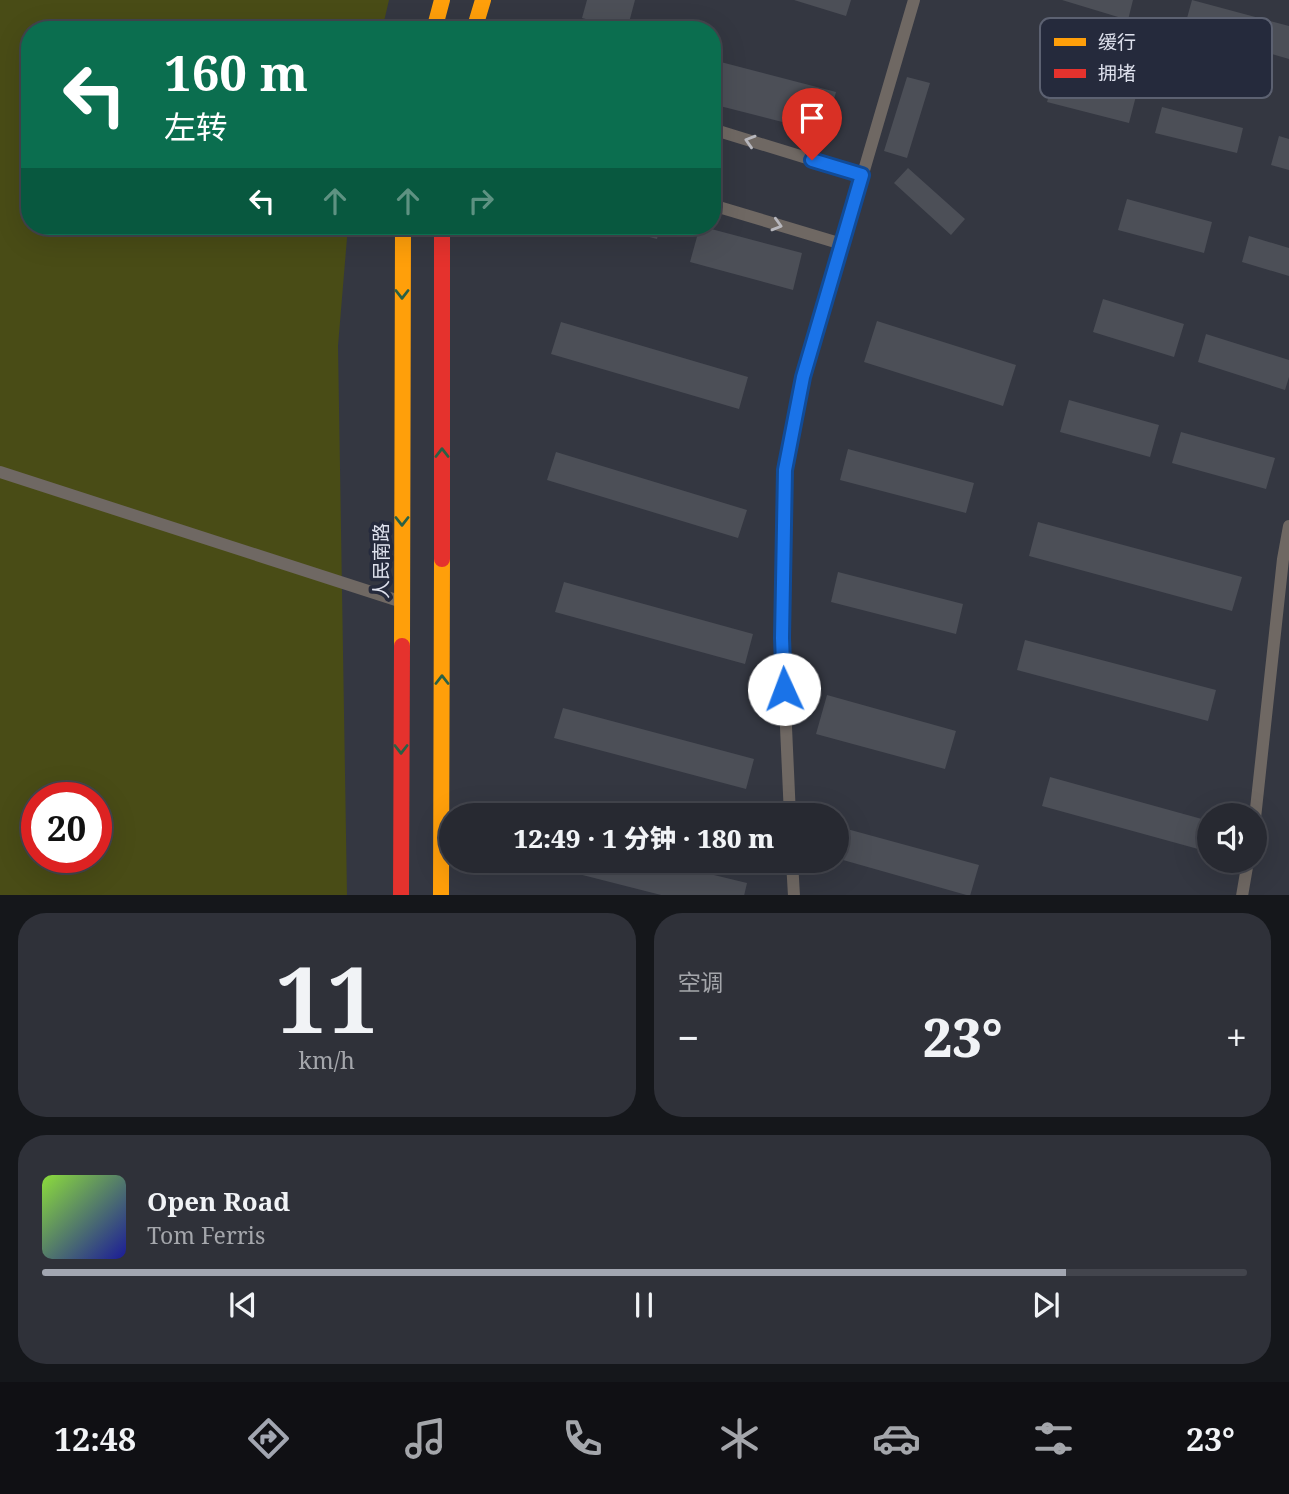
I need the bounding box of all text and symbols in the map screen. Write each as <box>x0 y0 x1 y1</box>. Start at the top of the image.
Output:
legend <box>1040 18 1272 98</box>
text: 缓行 <box>1098 29 1136 55</box>
text: 160 m <box>164 39 308 105</box>
icon: left <box>49 49 140 140</box>
text: 拥堵 <box>1098 60 1136 86</box>
pin <box>782 88 842 160</box>
icon: arrive <box>793 99 831 137</box>
text: 左转 <box>164 105 228 148</box>
one-way arrow <box>745 134 757 149</box>
icon: left <box>243 182 281 220</box>
icon: ahead <box>316 182 354 220</box>
icon: ahead <box>389 182 427 220</box>
icon: right <box>462 182 500 220</box>
one-way arrow <box>771 216 783 231</box>
one-way arrow <box>394 289 410 300</box>
one-way arrow <box>434 447 450 458</box>
one-way arrow <box>394 517 410 527</box>
street label: 人民南路 <box>368 523 394 599</box>
position arrow <box>747 652 821 726</box>
one-way arrow <box>434 675 450 685</box>
one-way arrow <box>393 744 409 755</box>
speed limit sign: 20 <box>21 782 112 873</box>
map controls <box>1197 803 1267 873</box>
button: sound <box>1197 803 1267 873</box>
text: 12:49 · 1 分钟 · 180 m <box>514 820 774 856</box>
text: 11 <box>275 936 378 1060</box>
text: 空调 <box>678 966 724 998</box>
text: 23° <box>923 1001 1003 1072</box>
text: − <box>678 1011 700 1063</box>
text: + <box>1226 1011 1247 1063</box>
text: km/h <box>299 1044 355 1076</box>
text: Open Road <box>147 1183 290 1219</box>
text: Tom Ferris <box>147 1219 265 1251</box>
icon: previous <box>224 1286 262 1324</box>
icon: pause <box>625 1286 663 1324</box>
icon: next <box>1027 1286 1065 1324</box>
icon: directions <box>244 1414 293 1463</box>
icon: music <box>401 1414 450 1463</box>
icon: phone <box>558 1414 607 1463</box>
icon: climate <box>715 1414 764 1463</box>
icon: car <box>872 1414 921 1463</box>
icon: filters <box>1029 1414 1078 1463</box>
text: 12:48 <box>54 1417 136 1460</box>
text: 23° <box>1186 1417 1235 1460</box>

